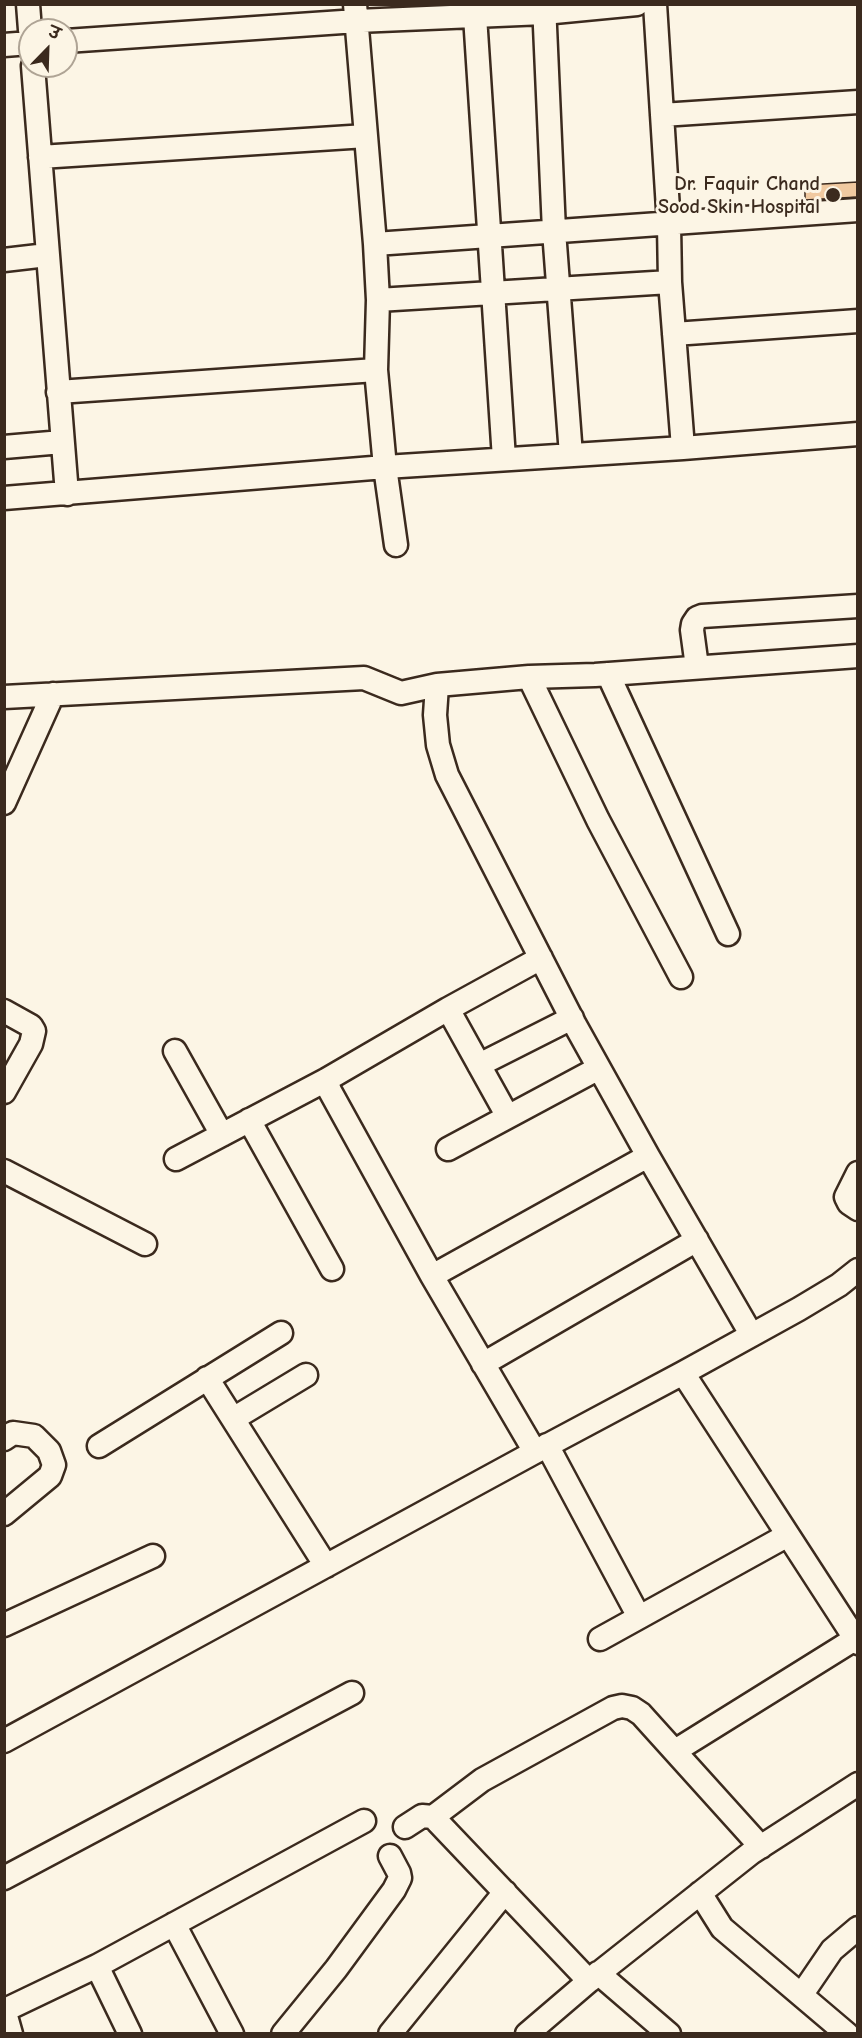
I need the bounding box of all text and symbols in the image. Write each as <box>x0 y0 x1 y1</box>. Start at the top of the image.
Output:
north arrow <box>18 18 78 78</box>
text: उ <box>46 23 63 44</box>
place label: Dr. Faquir Chand Sood Skin Hospital <box>658 172 820 219</box>
marker: Dr. Faquir Chand Sood Skin Hospital <box>824 186 842 204</box>

